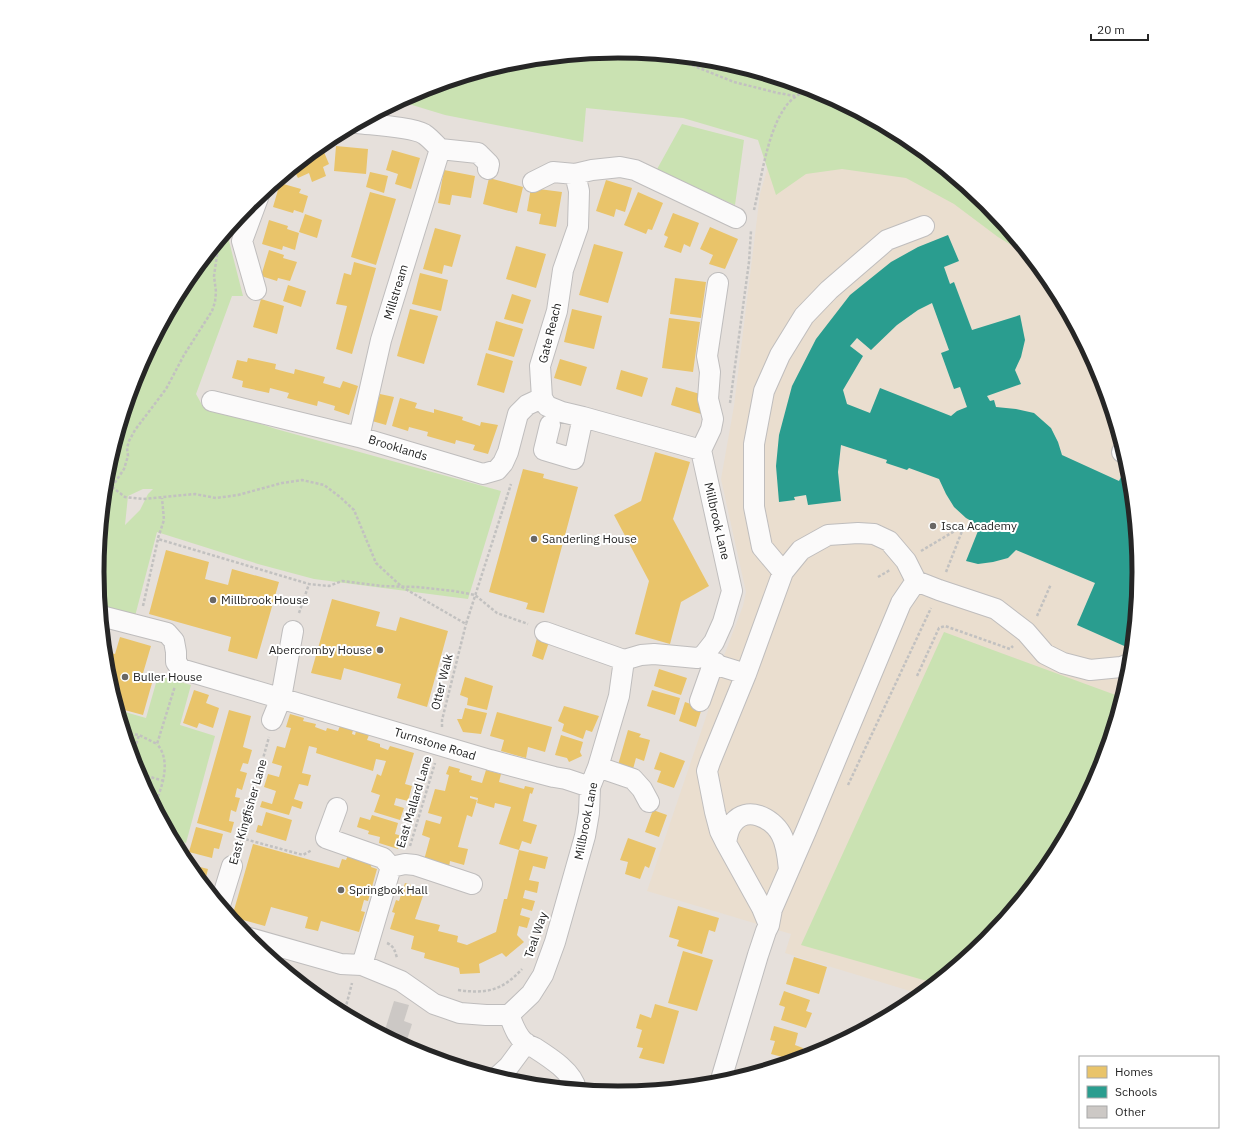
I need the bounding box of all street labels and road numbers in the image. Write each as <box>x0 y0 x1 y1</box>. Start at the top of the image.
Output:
street label: Millstream <box>380 262 411 321</box>
street label: Gate Reach <box>535 301 564 365</box>
street label: Brooklands <box>367 431 430 464</box>
street label: Millbrook Lane <box>701 481 734 561</box>
street label: Otter Walk <box>427 652 456 711</box>
street label: Turnstone Road <box>392 724 478 763</box>
street label: East Mallard Lane <box>392 754 435 850</box>
street label: East Kingfisher Lane <box>225 757 270 866</box>
street label: Millbrook Lane <box>571 780 600 861</box>
street label: Teal Way <box>521 910 550 960</box>

